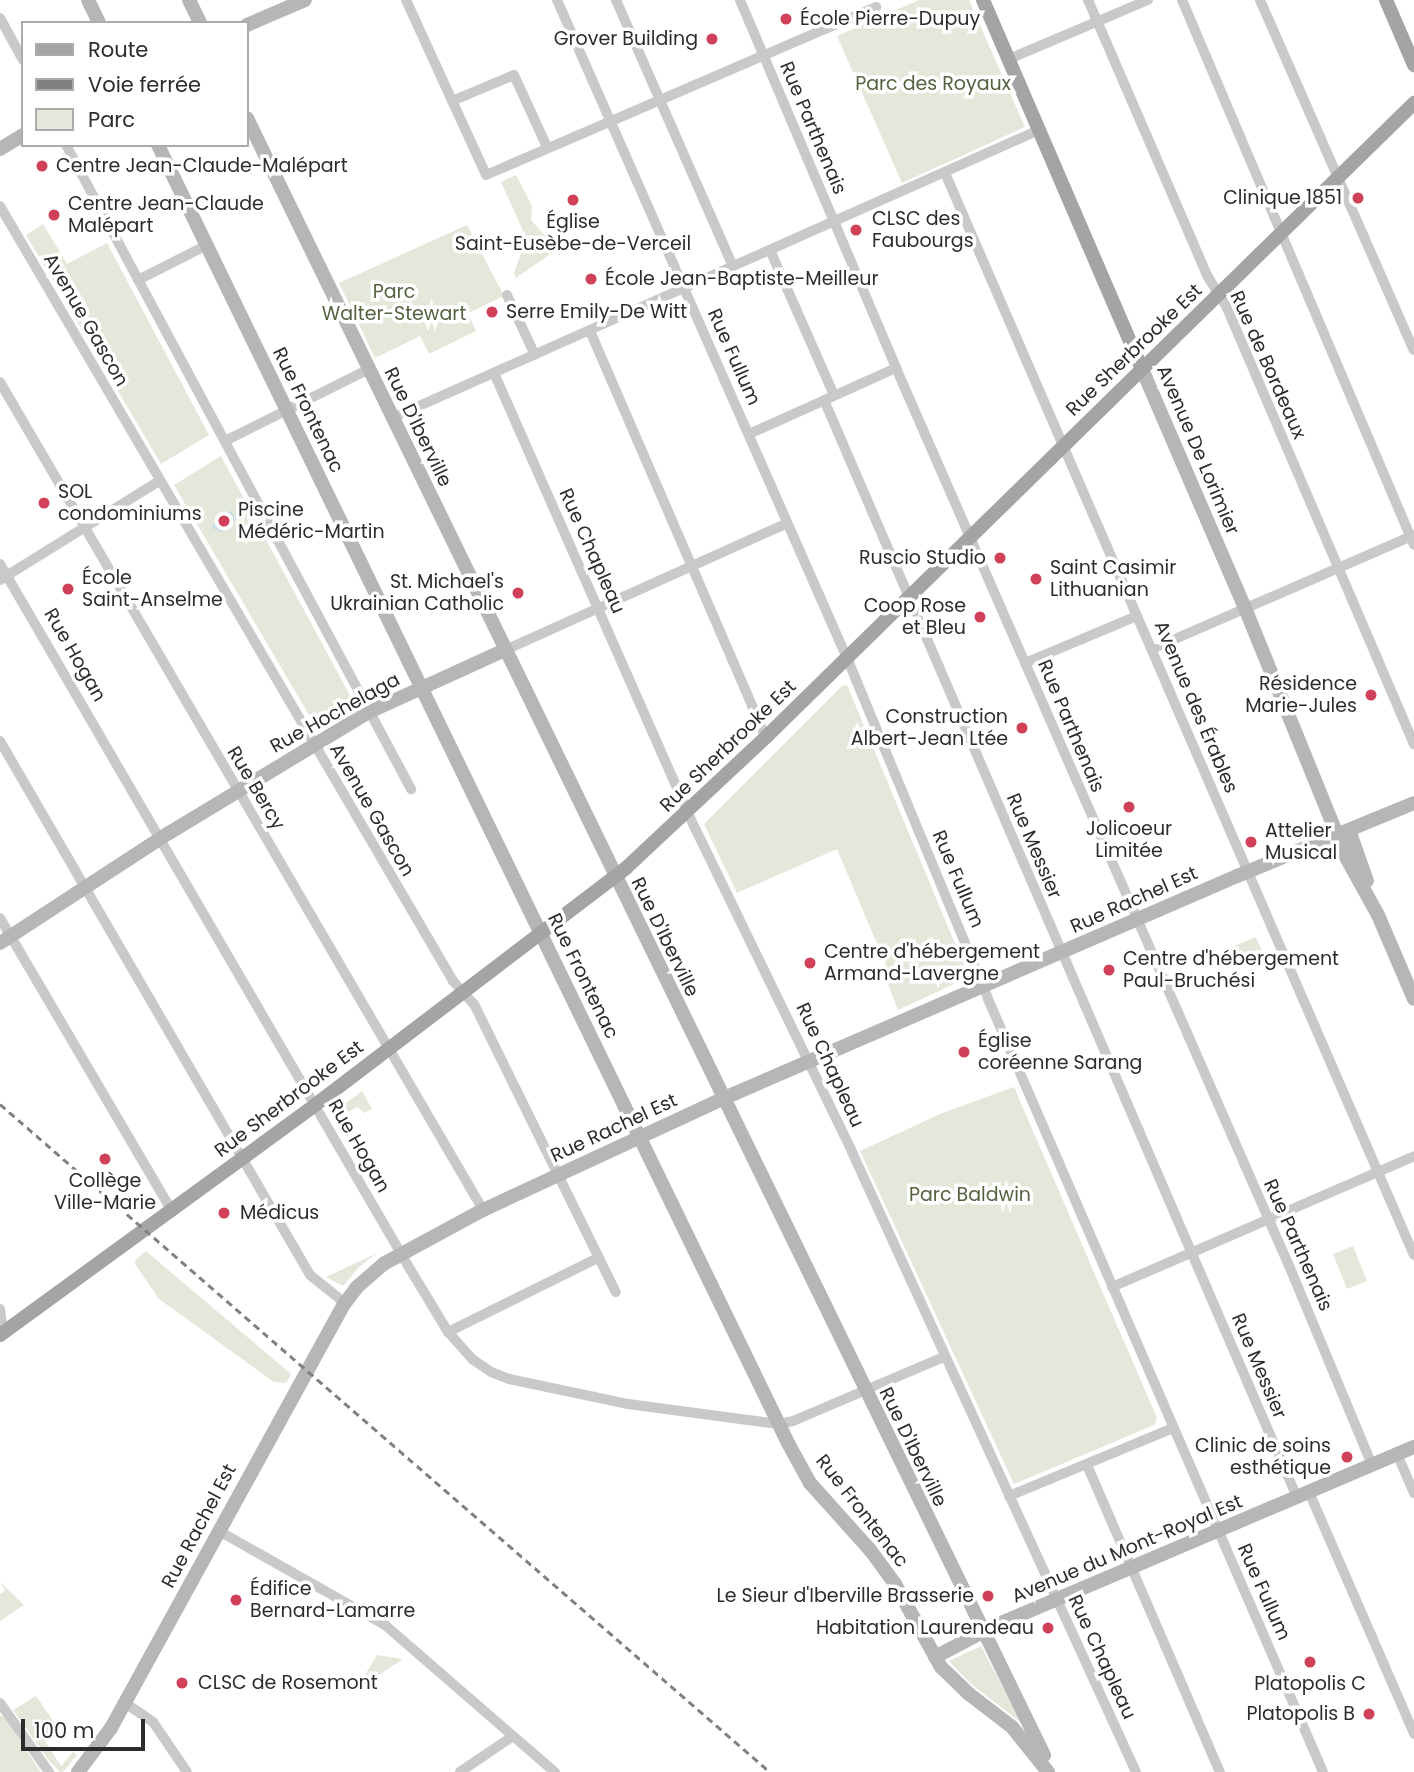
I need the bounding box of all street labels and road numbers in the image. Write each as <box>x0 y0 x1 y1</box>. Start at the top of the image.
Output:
street label: Rue Parthenais <box>775 58 851 198</box>
street label: Avenue Gascon <box>39 249 133 391</box>
street label: Rue Sherbrooke Est <box>1061 279 1207 421</box>
street label: Rue de Bordeaux <box>1225 287 1311 443</box>
street label: Rue Fullum <box>703 305 765 409</box>
street label: Rue Frontenac <box>268 344 348 476</box>
street label: Avenue De Lorimier <box>1152 362 1244 538</box>
street label: Rue D'Iberville <box>379 364 457 490</box>
street label: Rue Chapleau <box>554 485 630 617</box>
street label: Rue Hogan <box>39 604 111 706</box>
street label: Avenue des Érables <box>1149 617 1243 797</box>
street label: Rue Parthenais <box>1033 656 1109 796</box>
street label: Rue Hochelaga <box>266 668 404 758</box>
street label: Rue Sherbrooke Est <box>655 675 801 817</box>
street label: Avenue Gascon <box>325 739 419 881</box>
street label: Rue Bercy <box>222 742 290 834</box>
street label: Rue Messier <box>1002 790 1066 902</box>
street label: Rue Fullum <box>927 827 989 931</box>
street label: Rue Rachel Est <box>1067 862 1201 938</box>
street label: Rue D'Iberville <box>626 874 704 1000</box>
street label: Rue Frontenac <box>543 910 623 1042</box>
street label: Rue Chapleau <box>791 999 869 1131</box>
street label: Rue Sherbrooke Est <box>210 1036 368 1162</box>
street label: Rue Rachel Est <box>547 1089 681 1167</box>
street label: Rue Hogan <box>323 1095 395 1197</box>
street label: Rue Parthenais <box>1259 1176 1337 1314</box>
street label: Rue Messier <box>1227 1310 1291 1422</box>
street label: Rue D'Iberville <box>874 1384 952 1510</box>
street label: Rue Frontenac <box>811 1450 913 1572</box>
street label: Rue Rachel Est <box>157 1460 241 1592</box>
street label: Avenue du Mont-Royal Est <box>1008 1490 1246 1608</box>
street label: Rue Fullum <box>1233 1540 1295 1644</box>
street label: Rue Chapleau <box>1063 1591 1141 1723</box>

